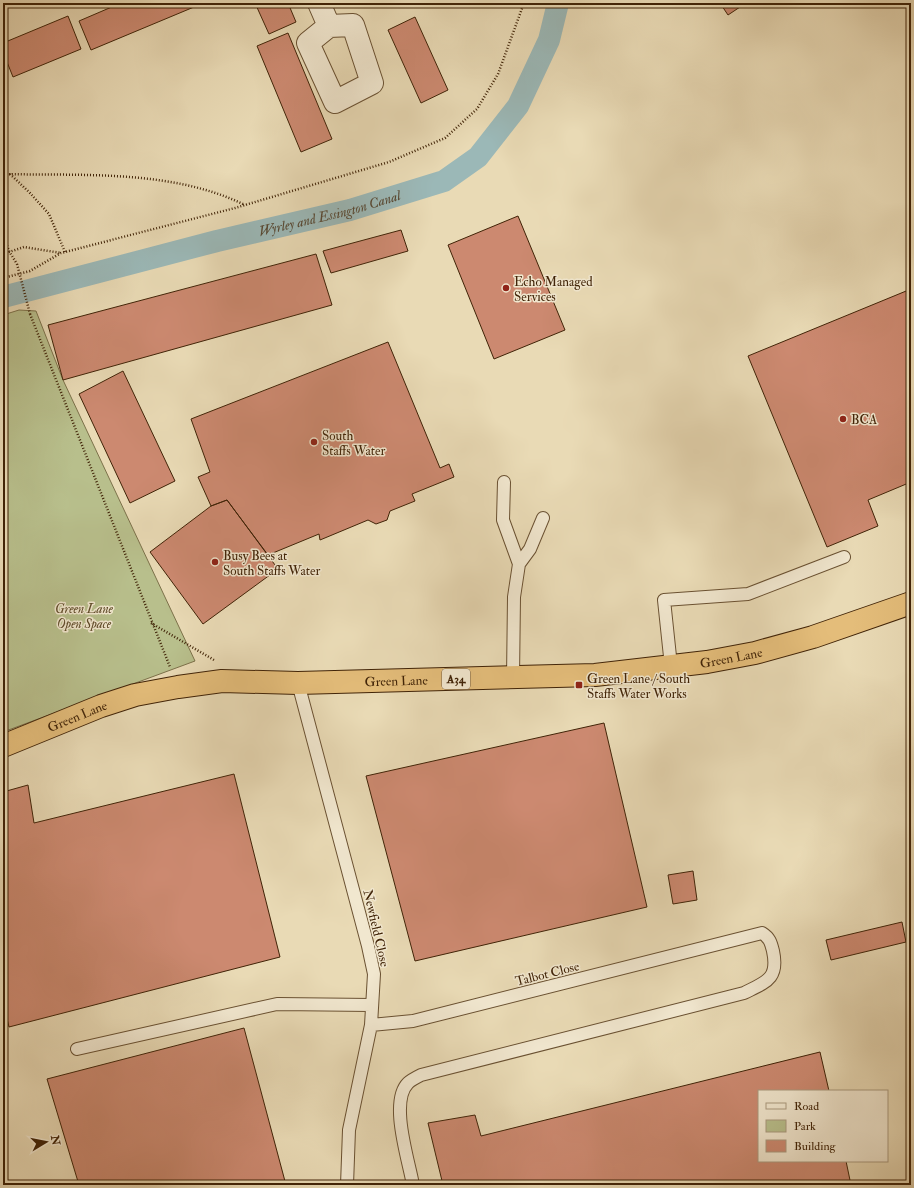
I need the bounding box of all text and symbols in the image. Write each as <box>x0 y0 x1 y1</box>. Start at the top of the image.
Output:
water label: Wyrley and Essington Canal <box>257 186 404 240</box>
place label: Echo Managed Services <box>514 274 593 305</box>
marker: Echo Managed Services <box>501 283 511 293</box>
place label: BCA <box>851 412 878 428</box>
marker: BCA <box>838 414 848 424</box>
place label: South Staffs Water <box>322 428 385 459</box>
marker: South Staffs Water <box>309 437 319 447</box>
place label: Busy Bees at South Staffs Water <box>223 548 320 579</box>
marker: Busy Bees at South Staffs Water <box>210 557 220 567</box>
park label: Green Lane Open Space <box>55 601 114 632</box>
street label: Green Lane <box>699 644 765 672</box>
road number: A34 <box>442 669 470 689</box>
place label: Green Lane / South Staffs Water Works <box>587 671 690 702</box>
street label: Green Lane <box>365 672 429 690</box>
marker: Green Lane / South Staffs Water Works <box>574 680 584 690</box>
street label: Green Lane <box>45 697 110 736</box>
street label: Newfield Close <box>359 888 393 969</box>
street label: Talbot Close <box>514 958 581 990</box>
legend <box>758 1090 888 1162</box>
text: Road <box>794 1099 819 1114</box>
text: Park <box>794 1119 816 1134</box>
north arrow <box>26 1122 66 1162</box>
text: N <box>48 1133 63 1147</box>
text: Building <box>794 1139 837 1154</box>

